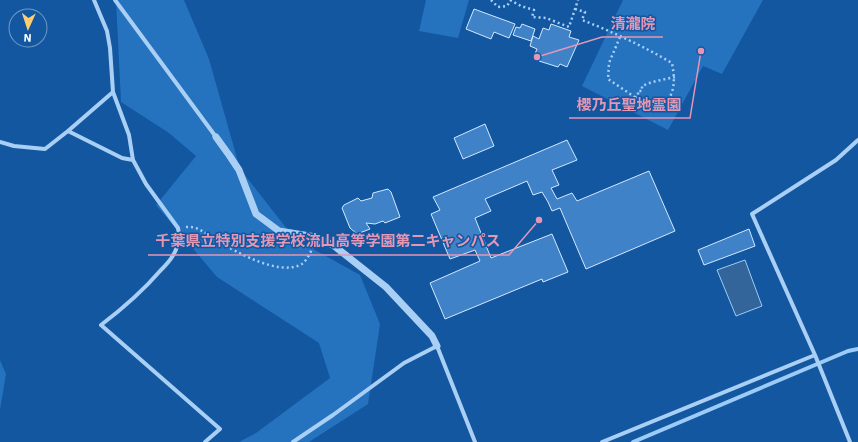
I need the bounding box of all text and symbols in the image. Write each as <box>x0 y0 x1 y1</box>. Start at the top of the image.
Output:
north arrow <box>8 8 48 48</box>
callout: 清瀧院 <box>602 10 663 37</box>
text: 清瀧院 <box>610 14 656 33</box>
text: N <box>23 31 32 45</box>
callout: 櫻乃丘聖地霊園 <box>569 91 690 118</box>
text: 櫻乃丘聖地霊園 <box>576 95 682 114</box>
callout: 千葉県立特別支援学校流山高等学園第二キャンパス <box>148 228 509 255</box>
text: 千葉県立特別支援学校流山高等学園第二キャンパス <box>155 231 501 250</box>

